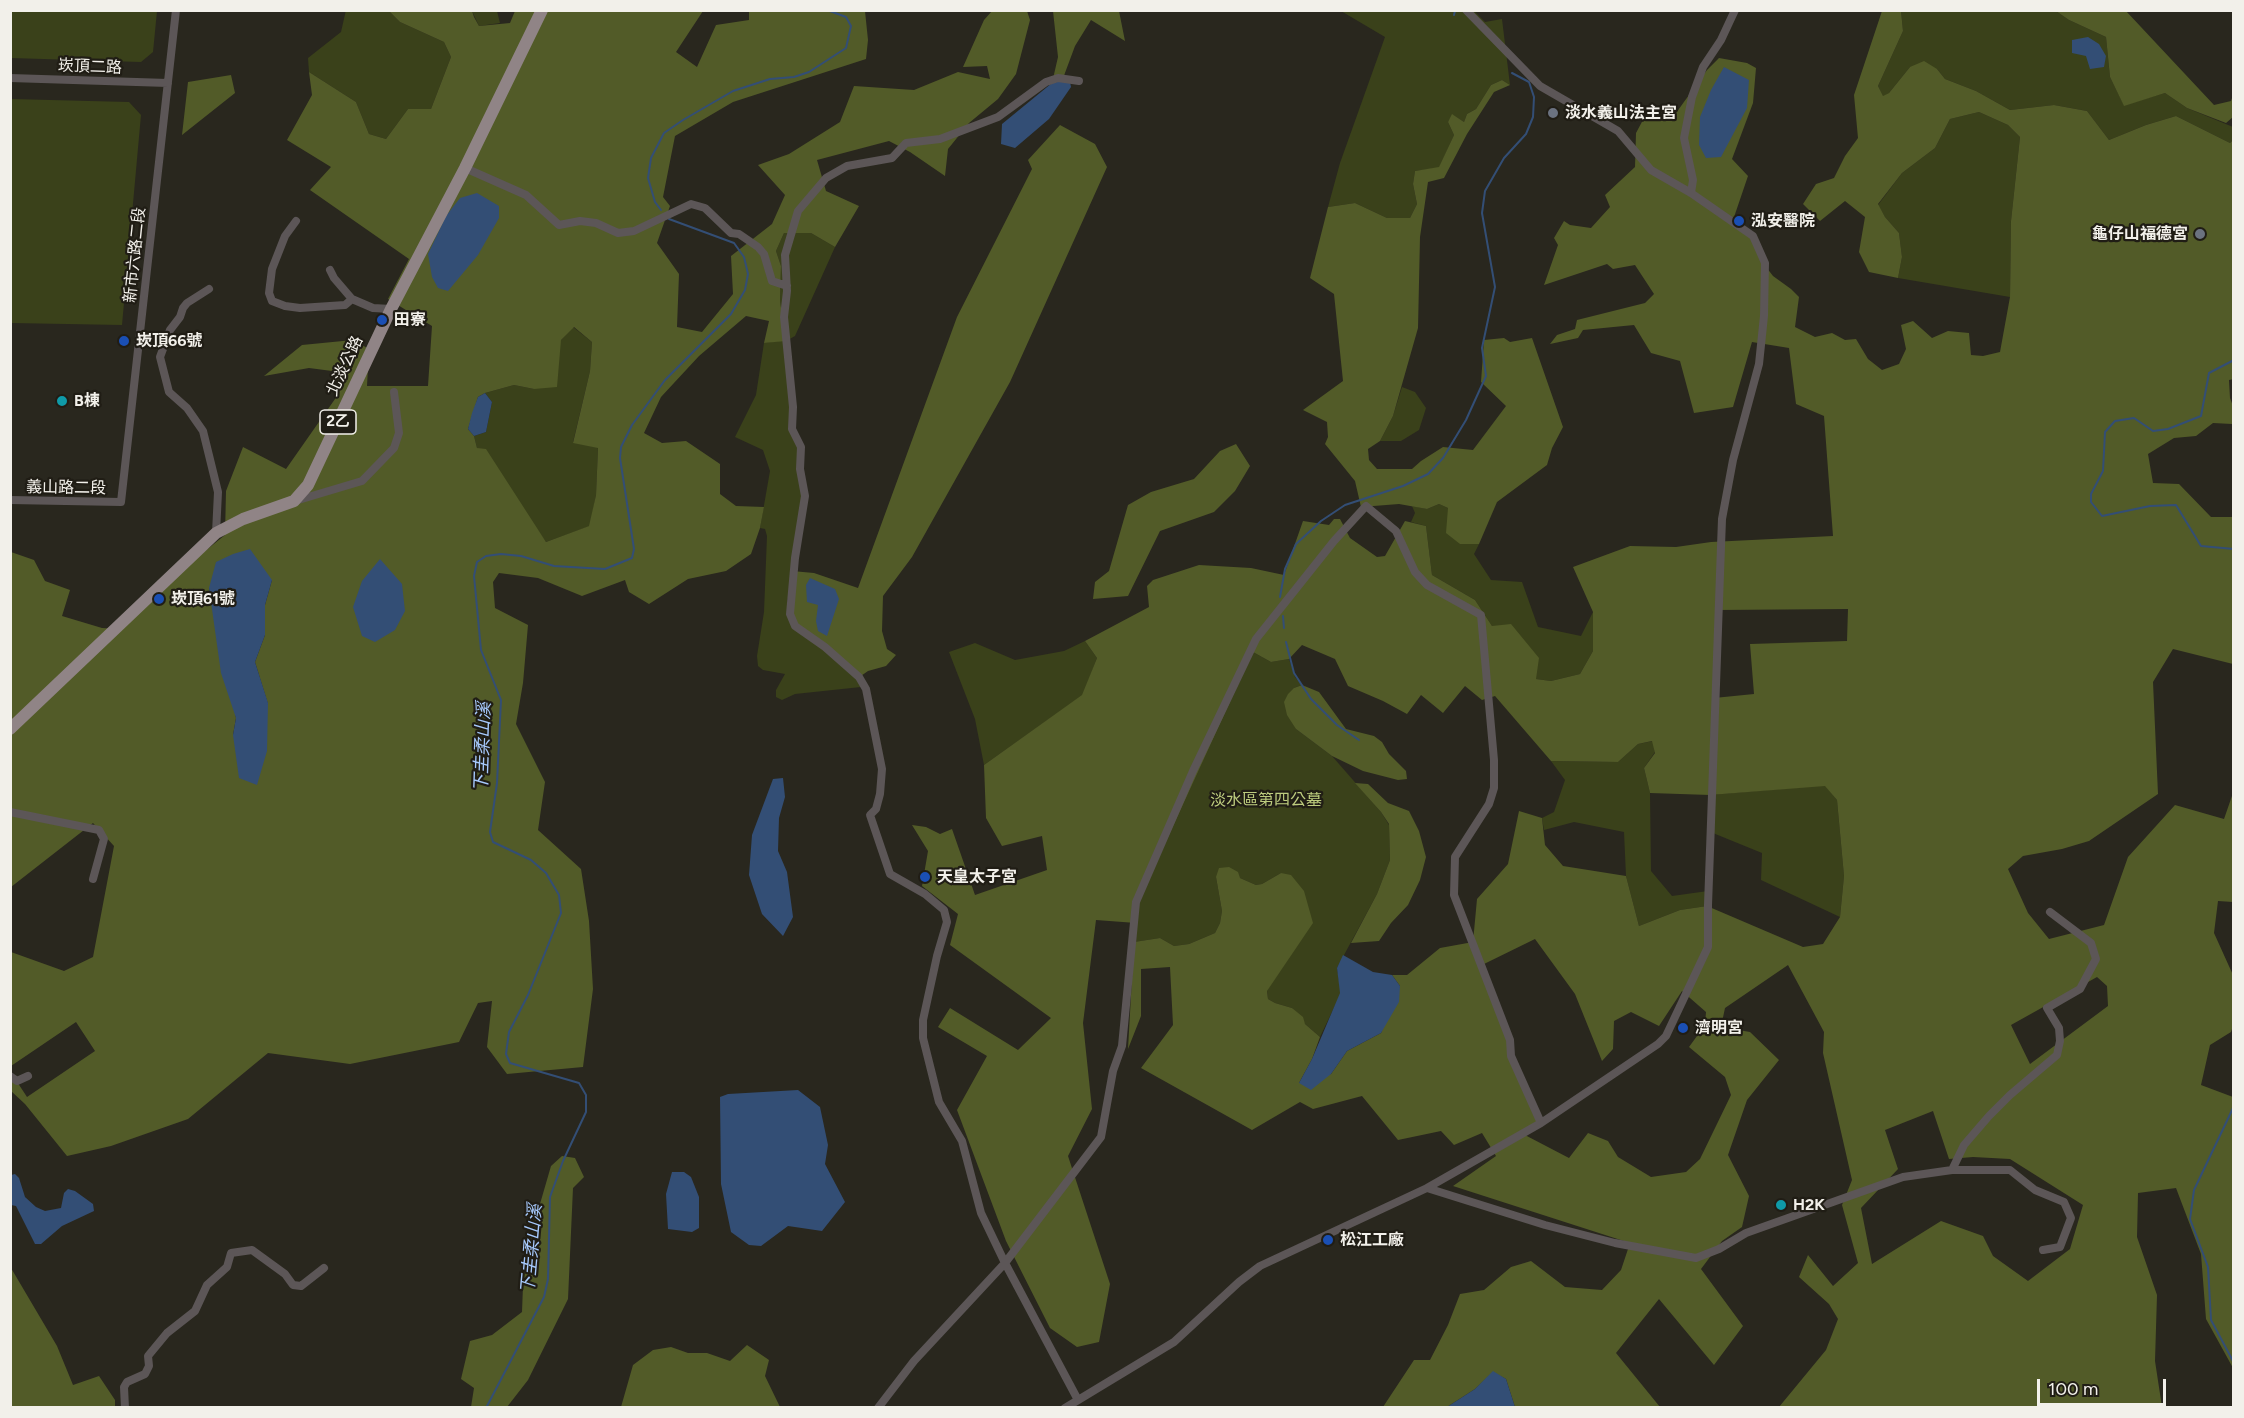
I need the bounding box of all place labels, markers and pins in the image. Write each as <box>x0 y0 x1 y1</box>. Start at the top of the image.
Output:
place label: 淡水義山法主宮 <box>1565 103 1677 123</box>
marker: 淡水義山法主宮 <box>1546 106 1560 120</box>
place label: 泓安醫院 <box>1751 211 1815 231</box>
marker: 泓安醫院 <box>1732 214 1746 228</box>
place label: 龜仔山福德宮 <box>2092 224 2188 244</box>
marker: 龜仔山福德宮 <box>2193 227 2207 241</box>
place label: 田寮 <box>394 310 426 330</box>
marker: 田寮 <box>375 313 389 327</box>
place label: 崁頂66號 <box>136 331 203 351</box>
marker: 崁頂66號 <box>117 334 131 348</box>
place label: B棟 <box>74 391 100 411</box>
marker: B棟 <box>55 394 69 408</box>
place label: 崁頂61號 <box>171 589 235 609</box>
marker: 崁頂61號 <box>152 592 166 606</box>
place label: 天皇太子宮 <box>937 867 1017 887</box>
marker: 天皇太子宮 <box>918 870 932 884</box>
place label: 濟明宮 <box>1695 1018 1743 1038</box>
marker: 濟明宮 <box>1676 1021 1690 1035</box>
place label: H2K <box>1793 1195 1825 1215</box>
marker: H2K <box>1774 1198 1788 1212</box>
place label: 松江工廠 <box>1340 1230 1404 1250</box>
marker: 松江工廠 <box>1321 1233 1335 1247</box>

